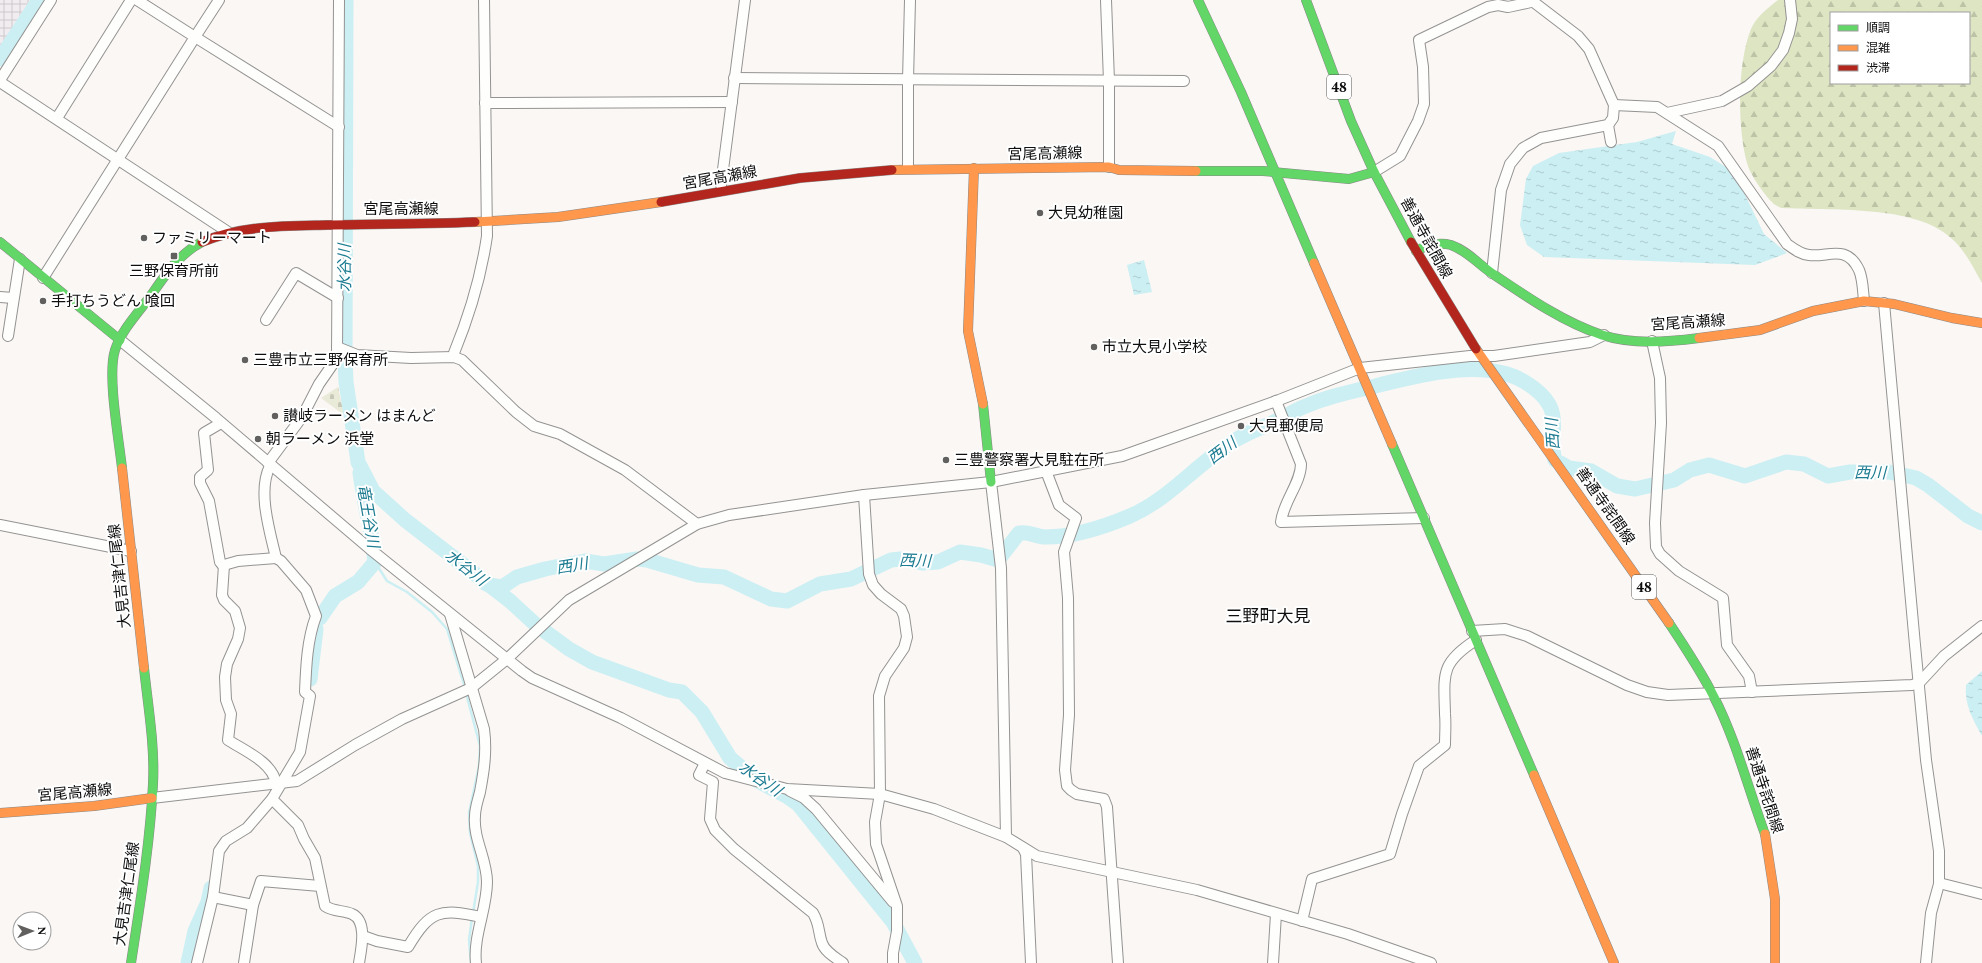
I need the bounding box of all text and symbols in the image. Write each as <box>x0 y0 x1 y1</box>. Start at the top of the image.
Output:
legend <box>1830 12 1970 84</box>
text: 順調 <box>1866 19 1890 38</box>
text: 混雑 <box>1866 39 1890 58</box>
text: 渋滞 <box>1866 59 1890 78</box>
road number: 48 <box>1327 75 1351 99</box>
street label: 宮尾高瀬線 <box>1007 142 1083 166</box>
street label: 宮尾高瀬線 <box>681 160 759 196</box>
street label: 善通寺詫間線 <box>1394 193 1458 283</box>
street label: 宮尾高瀬線 <box>363 198 439 221</box>
place label: 大見幼稚園 <box>1048 202 1123 225</box>
marker: 大見幼稚園 <box>1035 208 1045 218</box>
place label: ファミリーマート <box>152 227 272 250</box>
marker: ファミリーマート <box>139 233 149 243</box>
water label: 水谷川 <box>333 242 357 292</box>
marker: 三野保育所前 <box>169 251 179 261</box>
place label: 三野保育所前 <box>129 260 219 283</box>
place label: 手打ちうどん 喰回 <box>51 290 175 313</box>
marker: 手打ちうどん 喰回 <box>38 296 48 306</box>
street label: 宮尾高瀬線 <box>1650 309 1726 337</box>
place label: 市立大見小学校 <box>1102 336 1207 359</box>
marker: 市立大見小学校 <box>1089 342 1099 352</box>
place label: 三豊市立三野保育所 <box>253 349 388 372</box>
marker: 三豊市立三野保育所 <box>240 355 250 365</box>
place label: 讃岐ラーメン はまんど <box>283 405 436 428</box>
marker: 讃岐ラーメン はまんど <box>270 411 280 421</box>
place label: 大見郵便局 <box>1249 415 1324 438</box>
water label: 西川 <box>1540 415 1566 451</box>
marker: 大見郵便局 <box>1236 421 1246 431</box>
place label: 朝ラーメン 浜堂 <box>266 428 374 451</box>
water label: 西川 <box>1202 431 1244 470</box>
marker: 朝ラーメン 浜堂 <box>253 434 263 444</box>
place label: 三豊警察署大見駐在所 <box>954 449 1104 472</box>
marker: 三豊警察署大見駐在所 <box>941 455 951 465</box>
water label: 西川 <box>1854 461 1888 485</box>
street label: 善通寺詫間線 <box>1570 463 1640 549</box>
water label: 竜王谷川 <box>351 482 386 552</box>
street label: 大見吉津仁尾線 <box>103 523 137 629</box>
water label: 水谷川 <box>440 544 494 593</box>
water label: 西川 <box>899 548 933 574</box>
water label: 西川 <box>554 551 592 580</box>
road number: 48 <box>1632 575 1656 599</box>
district label: 三野町大見 <box>1226 604 1311 630</box>
street label: 善通寺詫間線 <box>1739 744 1789 836</box>
water label: 水谷川 <box>733 755 788 804</box>
street label: 宮尾高瀬線 <box>37 778 113 808</box>
street label: 大見吉津仁尾線 <box>108 840 146 948</box>
north arrow <box>12 911 52 951</box>
text: N <box>33 926 50 935</box>

